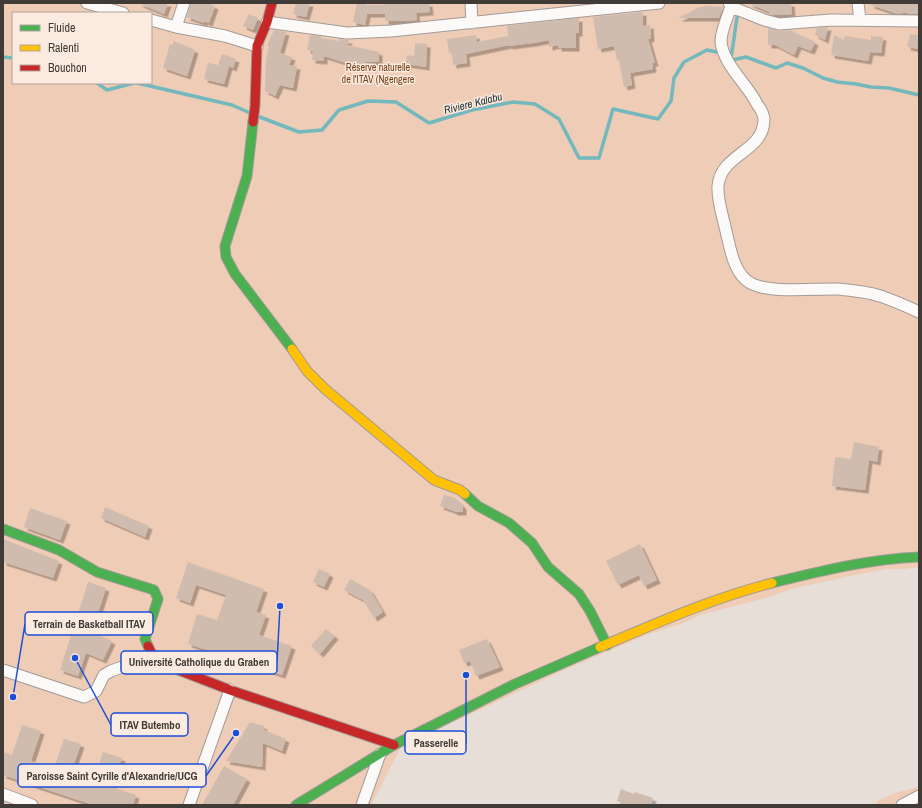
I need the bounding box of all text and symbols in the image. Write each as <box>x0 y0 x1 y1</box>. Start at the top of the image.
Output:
legend <box>12 12 152 84</box>
text: Fluide <box>48 20 75 36</box>
text: Ralenti <box>48 40 79 56</box>
text: Bouchon <box>48 60 87 76</box>
park label: Réserve naturelle de l'ITAV (Ngengere <box>342 61 415 86</box>
water label: Riviere Kalabu <box>442 89 504 117</box>
callout: Terrain de Basketball ITAV <box>25 612 153 635</box>
text: Terrain de Basketball ITAV <box>33 617 146 631</box>
callout: Université Catholique du Graben <box>121 651 277 674</box>
text: Université Catholique du Graben <box>129 655 269 669</box>
callout: ITAV Butembo <box>111 713 188 736</box>
text: ITAV Butembo <box>120 718 181 732</box>
callout: Passerelle <box>405 731 466 754</box>
text: Passerelle <box>414 736 458 750</box>
callout: Paroisse Saint Cyrille d'Alexandrie/UCG <box>18 764 206 787</box>
text: Paroisse Saint Cyrille d'Alexandrie/UCG <box>26 769 198 783</box>

